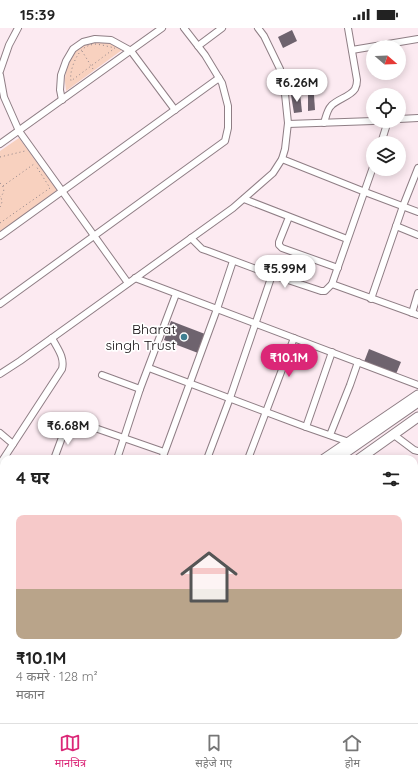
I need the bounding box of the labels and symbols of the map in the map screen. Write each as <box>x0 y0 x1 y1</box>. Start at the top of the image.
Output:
north arrow <box>366 40 406 80</box>
pin: ₹6.26M <box>264 69 330 103</box>
pin: ₹5.99M <box>252 255 318 289</box>
place label: Bharat singh Trust <box>106 320 176 354</box>
marker: Bharat singh Trust <box>179 332 189 342</box>
pin: ₹10.1M <box>256 344 322 378</box>
pin: ₹6.68M <box>35 412 101 446</box>

